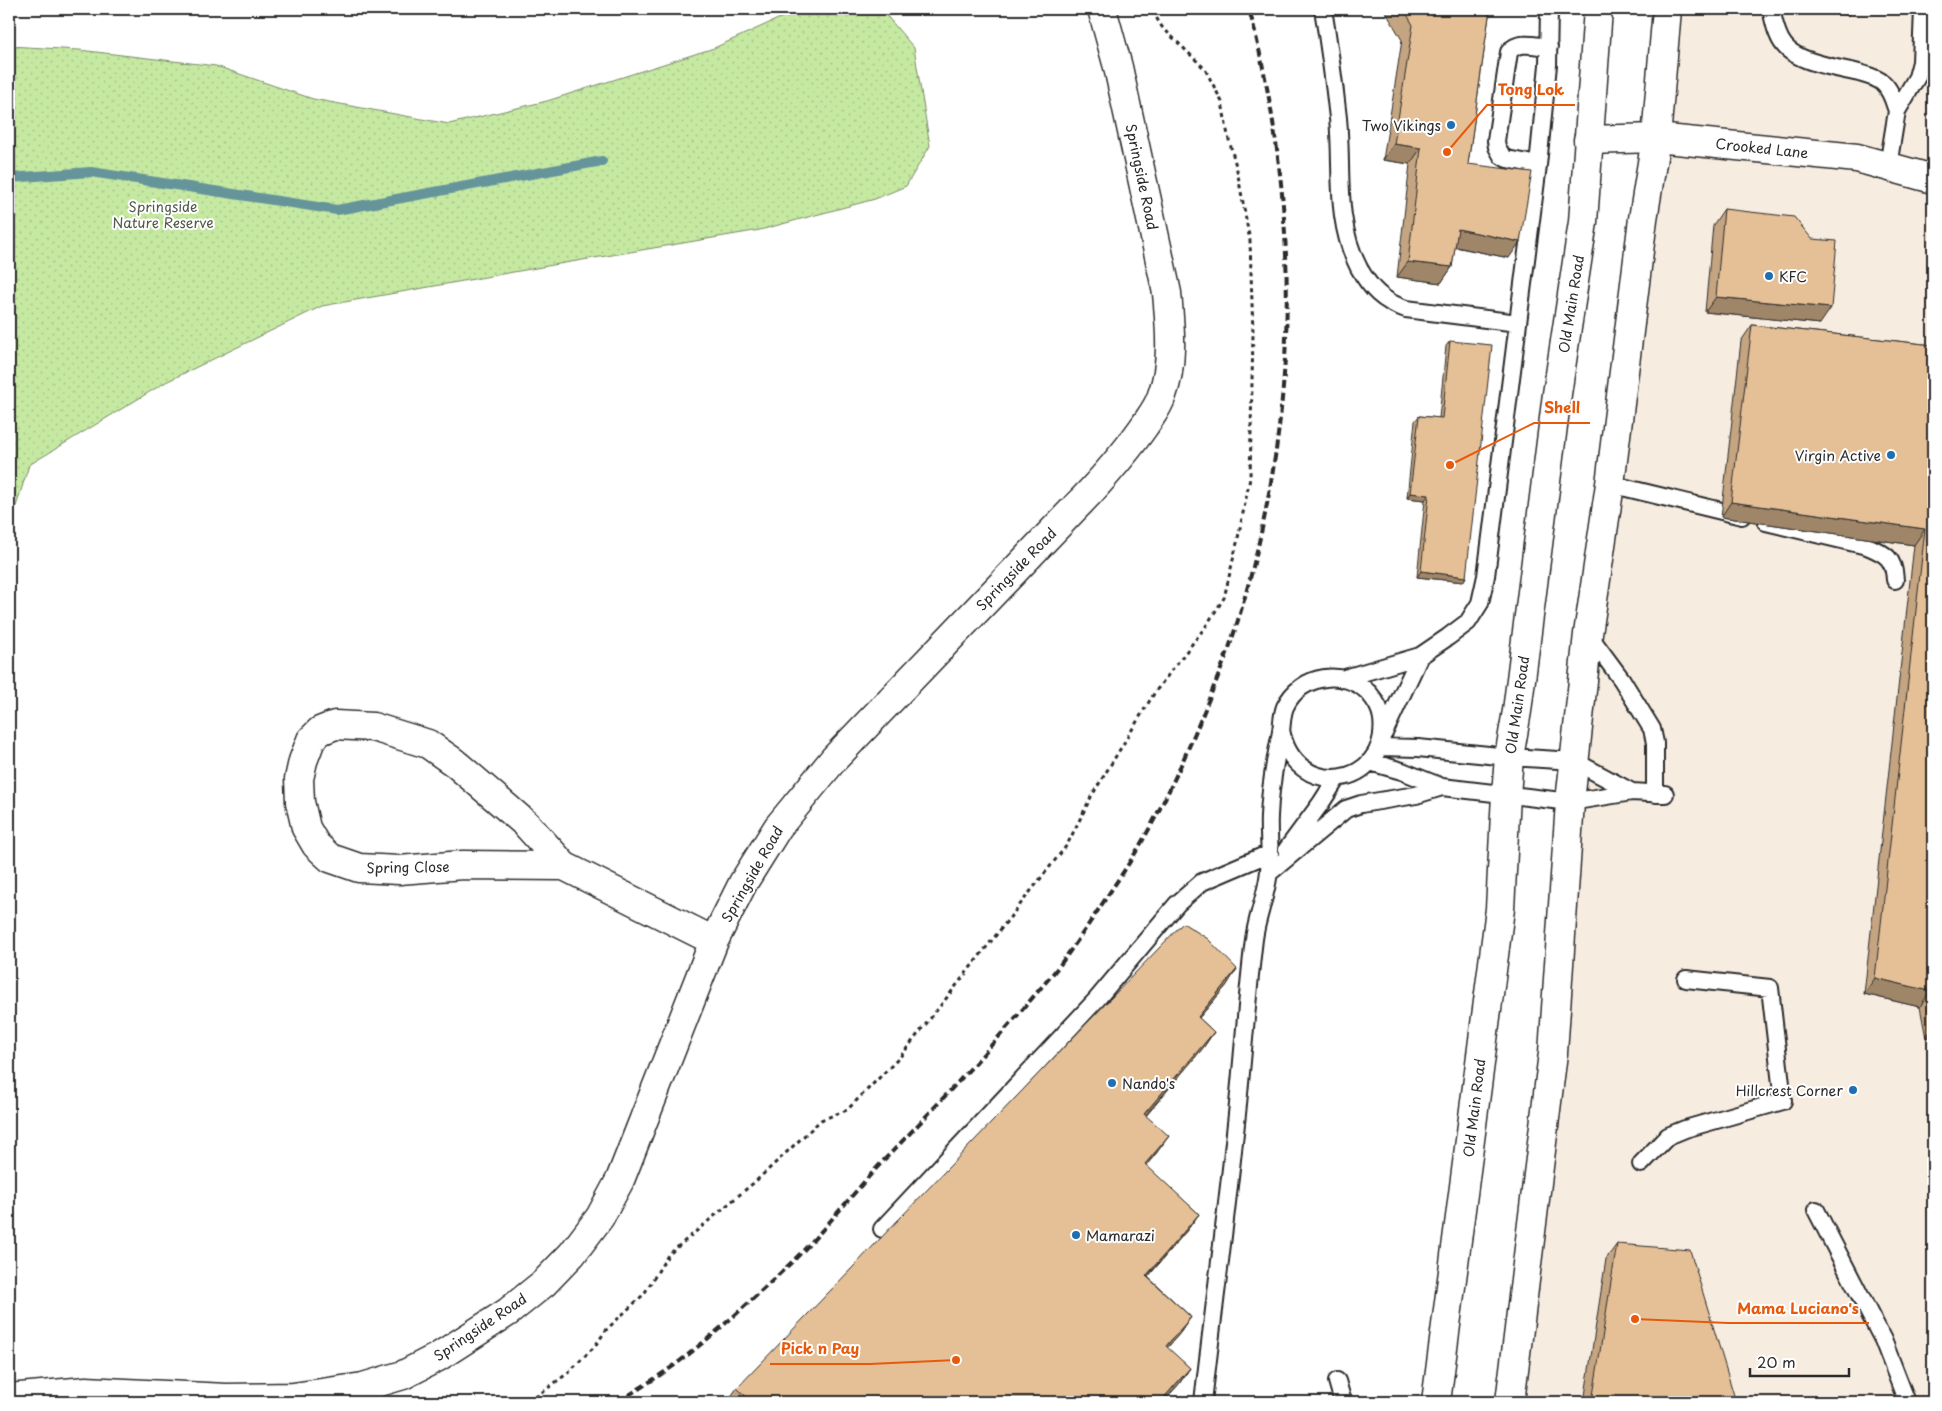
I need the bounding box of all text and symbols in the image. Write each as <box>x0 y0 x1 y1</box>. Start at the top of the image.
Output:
callout: Tong Lok <box>1487 75 1575 105</box>
text: Tong Lok <box>1498 77 1565 100</box>
place label: Two Vikings <box>1362 115 1441 136</box>
marker: Two Vikings <box>1445 119 1457 131</box>
street label: Springside Road <box>1121 122 1163 232</box>
street label: Crooked Lane <box>1715 133 1810 163</box>
park label: Springside Nature Reserve <box>112 196 214 233</box>
street label: Old Main Road <box>1553 253 1589 354</box>
place label: KFC <box>1779 266 1807 287</box>
marker: KFC <box>1763 270 1775 282</box>
callout: Shell <box>1534 393 1590 423</box>
text: Shell <box>1544 395 1580 418</box>
place label: Virgin Active <box>1795 445 1881 466</box>
marker: Virgin Active <box>1885 449 1897 461</box>
street label: Springside Road <box>971 523 1061 615</box>
street label: Old Main Road <box>1500 654 1534 755</box>
street label: Springside Road <box>716 822 788 926</box>
street label: Spring Close <box>366 856 450 878</box>
street label: Old Main Road <box>1458 1057 1490 1158</box>
place label: Nando's <box>1122 1073 1175 1094</box>
marker: Nando's <box>1106 1077 1118 1089</box>
place label: Hillcrest Corner <box>1736 1080 1843 1101</box>
marker: Hillcrest Corner <box>1847 1084 1859 1096</box>
place label: Mamarazi <box>1086 1225 1155 1246</box>
marker: Mamarazi <box>1070 1229 1082 1241</box>
street label: Springside Road <box>429 1288 531 1366</box>
callout: Mama Luciano's <box>1728 1293 1869 1323</box>
text: Mama Luciano's <box>1737 1296 1859 1319</box>
callout: Pick n Pay <box>770 1334 870 1364</box>
text: Pick n Pay <box>781 1336 860 1359</box>
scale bar <box>1750 1346 1848 1378</box>
text: 20 m <box>1757 1350 1796 1373</box>

